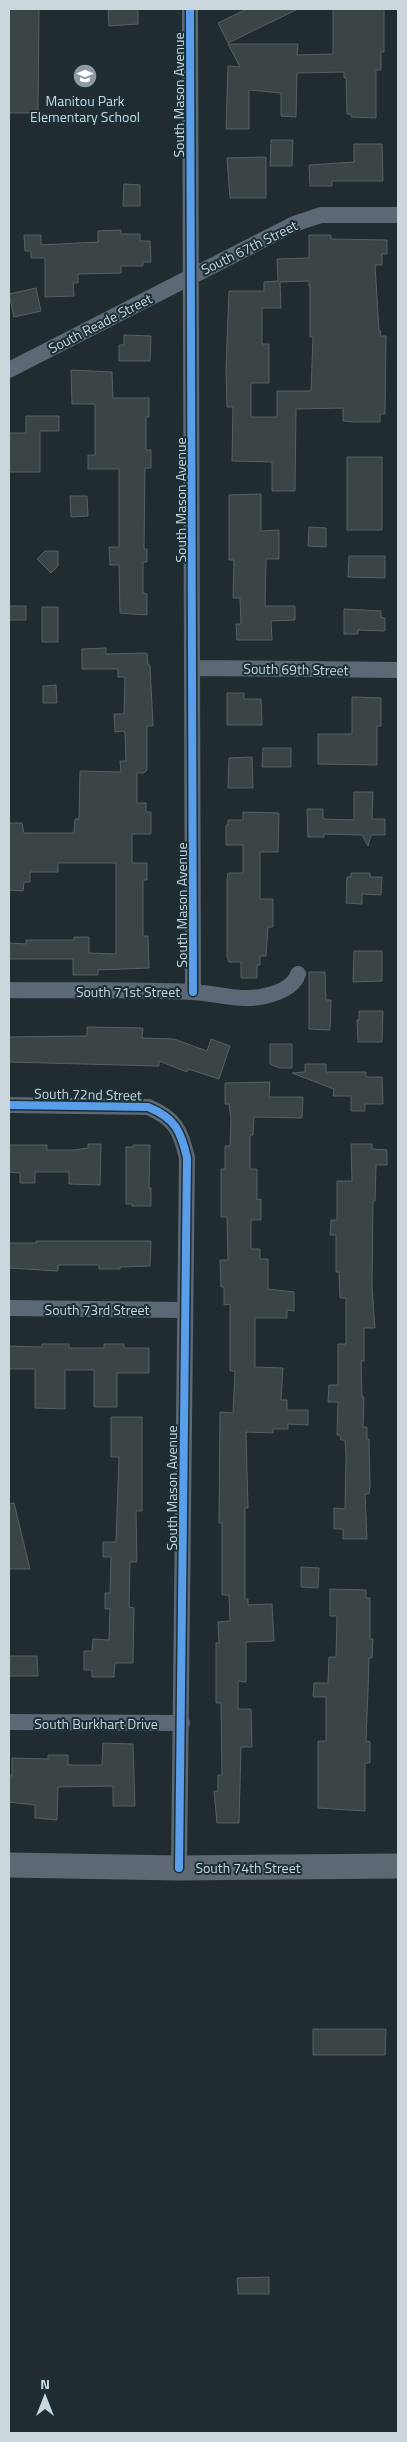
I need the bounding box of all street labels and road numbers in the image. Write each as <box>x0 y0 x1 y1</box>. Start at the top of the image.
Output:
street label: South Mason Avenue <box>168 33 189 158</box>
street label: South 67th Street <box>197 214 301 279</box>
street label: South Reade Street <box>44 288 156 358</box>
street label: South Mason Avenue <box>170 438 191 563</box>
street label: South 69th Street <box>243 658 349 680</box>
street label: South Mason Avenue <box>171 843 192 968</box>
street label: South 71st Street <box>76 981 180 1002</box>
street label: South 72nd Street <box>34 1083 142 1105</box>
street label: South 73rd Street <box>45 1299 150 1320</box>
street label: South Mason Avenue <box>161 1426 182 1551</box>
street label: South Burkhart Drive <box>34 1713 158 1734</box>
street label: South 74th Street <box>195 1857 301 1878</box>

